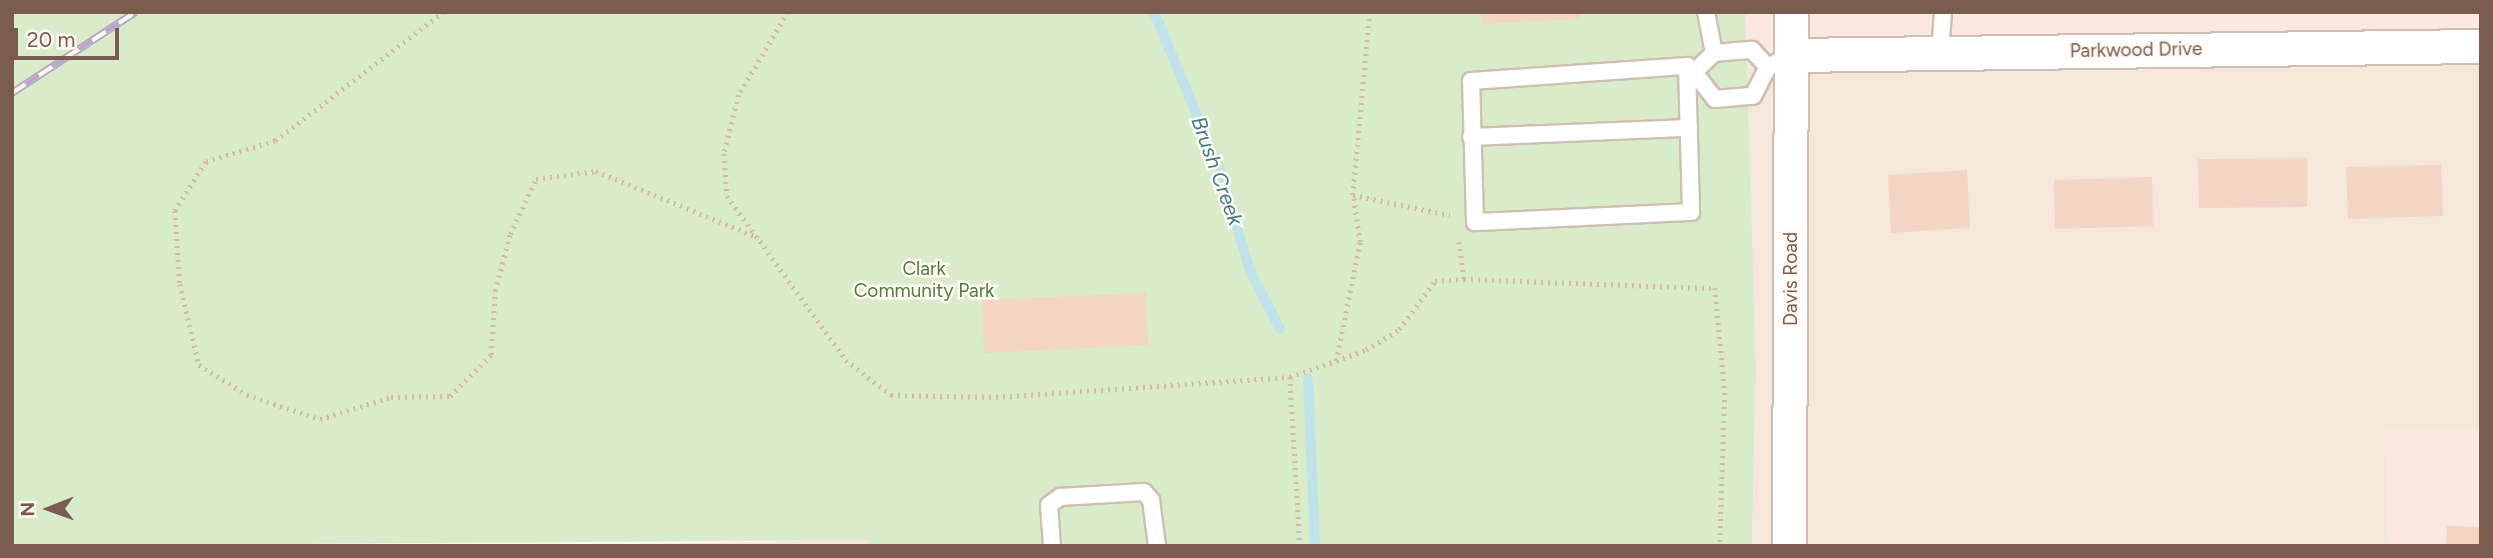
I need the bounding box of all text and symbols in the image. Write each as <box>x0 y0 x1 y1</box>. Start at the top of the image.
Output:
scale bar <box>18 14 122 58</box>
text: 20 m <box>27 27 75 52</box>
street label: Parkwood Drive <box>2070 37 2202 63</box>
water label: Brush Creek <box>1186 113 1248 229</box>
street label: Davis Road <box>1780 232 1802 326</box>
park label: Clark Community Park <box>854 258 994 302</box>
north arrow <box>14 474 84 544</box>
text: N <box>16 502 39 517</box>

